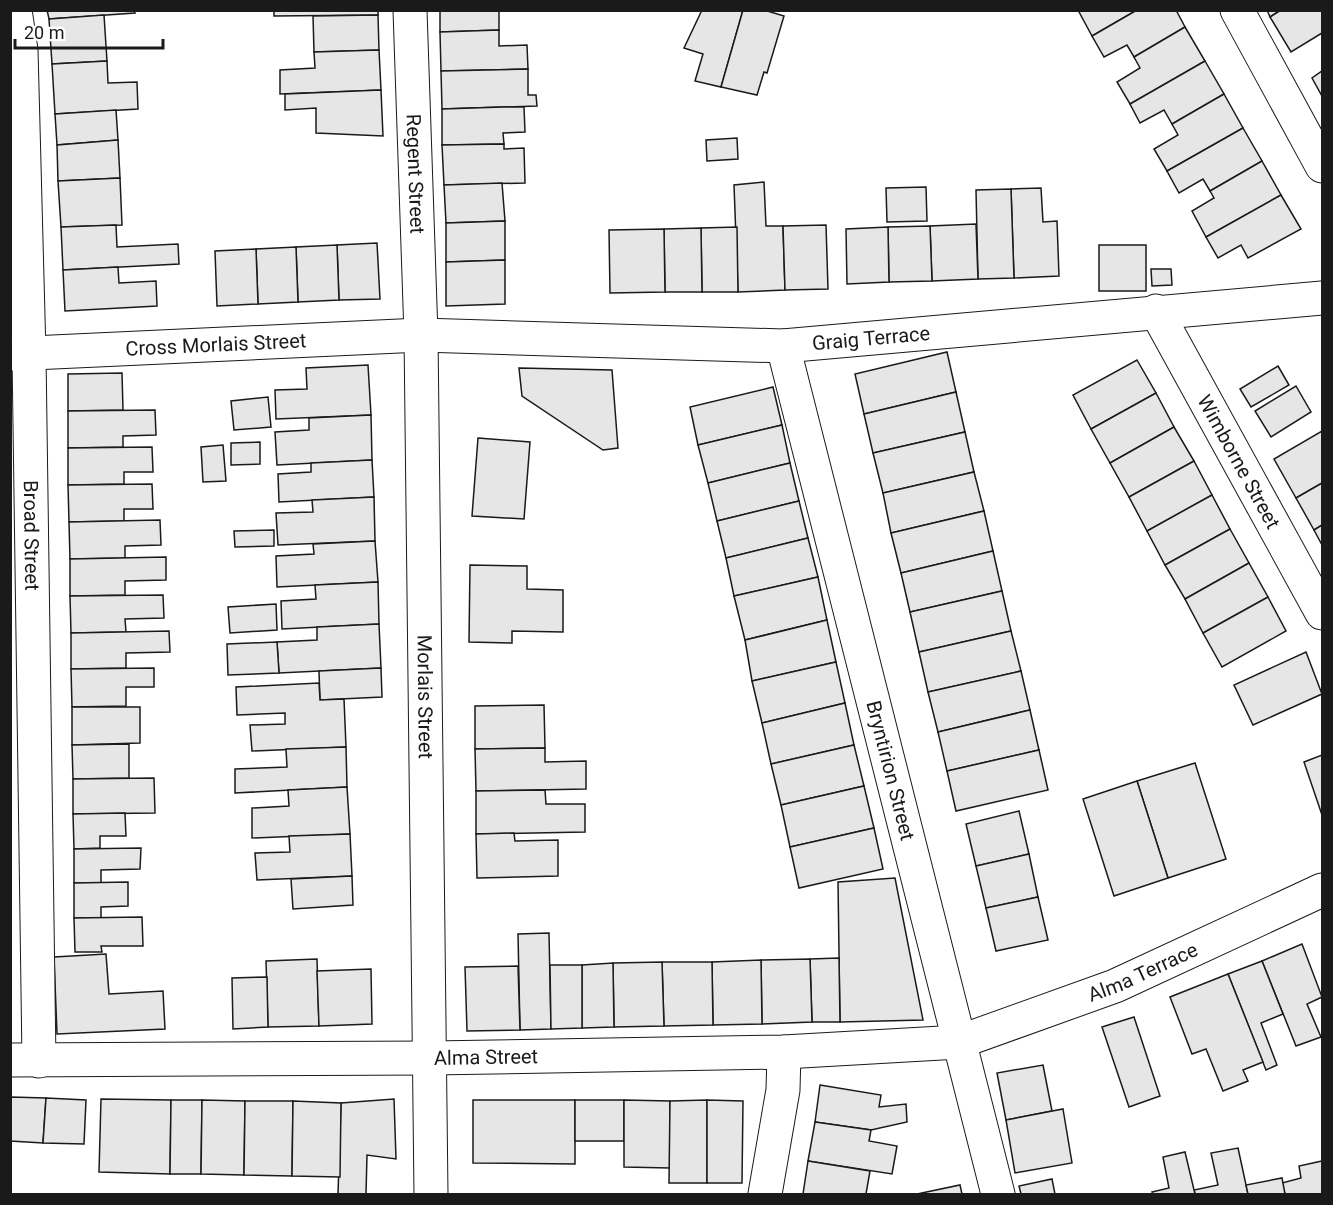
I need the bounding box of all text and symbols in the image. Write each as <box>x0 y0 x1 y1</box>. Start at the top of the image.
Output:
scale bar <box>15 12 164 50</box>
text: 20 m <box>24 22 64 43</box>
street label: Regent Street <box>402 113 430 234</box>
street label: Graig Terrace <box>811 321 931 355</box>
street label: Cross Morlais Street <box>125 328 307 361</box>
street label: Wimborne Street <box>1192 391 1285 533</box>
street label: Broad Street <box>19 480 44 591</box>
street label: Morlais Street <box>412 634 438 759</box>
street label: Bryntirion Street <box>861 698 920 843</box>
street label: Alma Terrace <box>1085 937 1201 1007</box>
street label: Alma Street <box>434 1044 538 1070</box>

